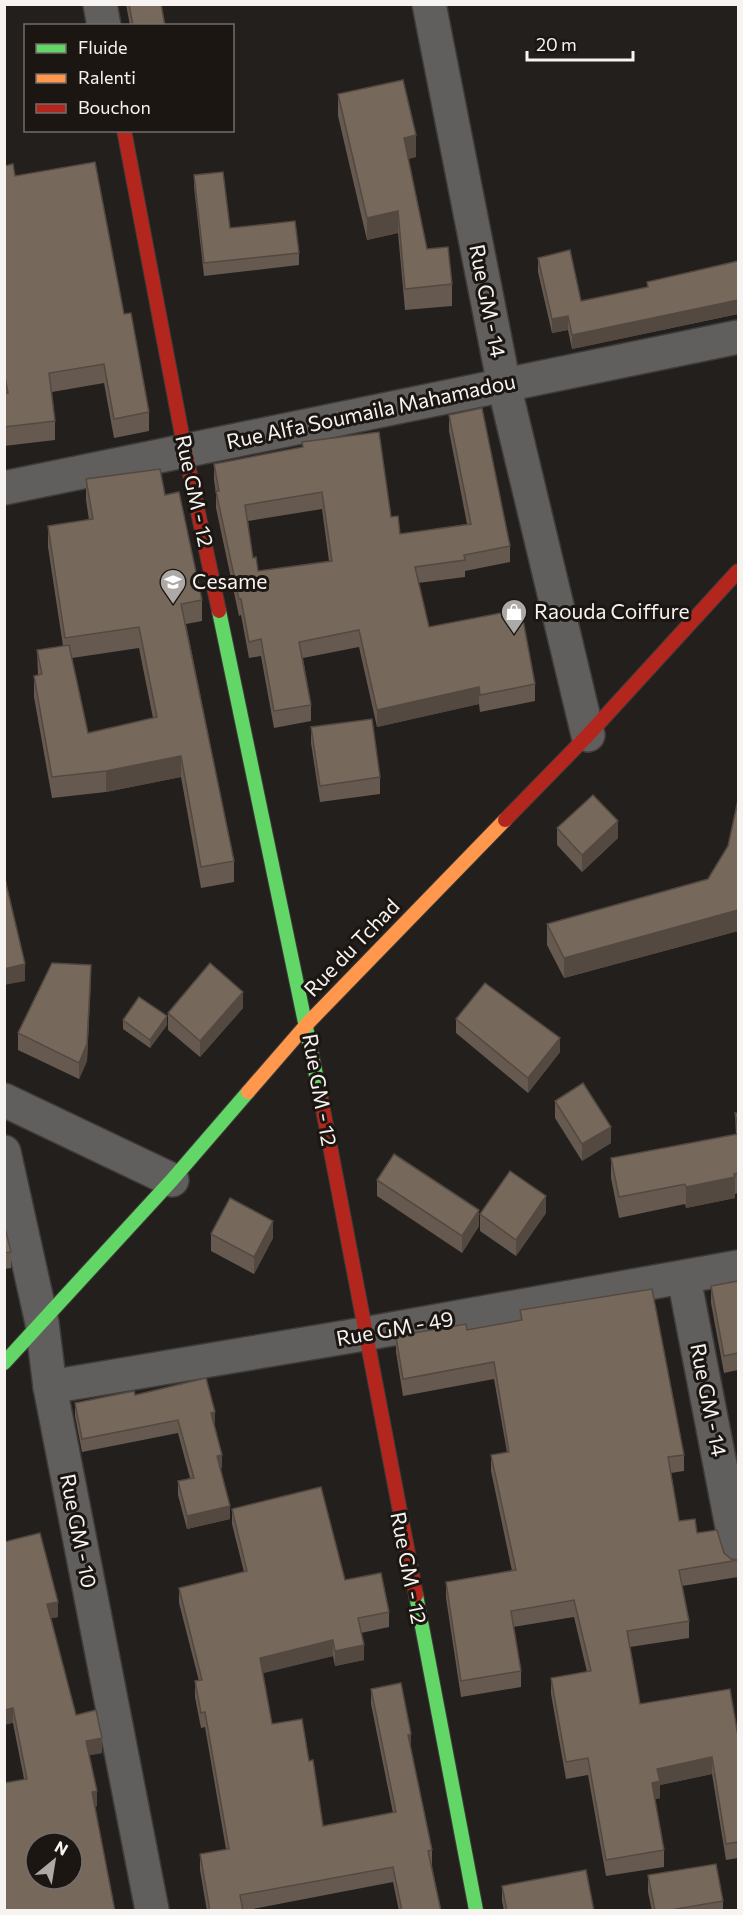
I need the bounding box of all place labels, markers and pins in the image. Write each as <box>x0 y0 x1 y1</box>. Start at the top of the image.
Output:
school or university icon: Cesame <box>158 567 188 605</box>
place label: Cesame <box>192 568 267 593</box>
shop icon: Raouda Coiffure <box>499 597 529 635</box>
place label: Raouda Coiffure <box>534 598 690 623</box>

